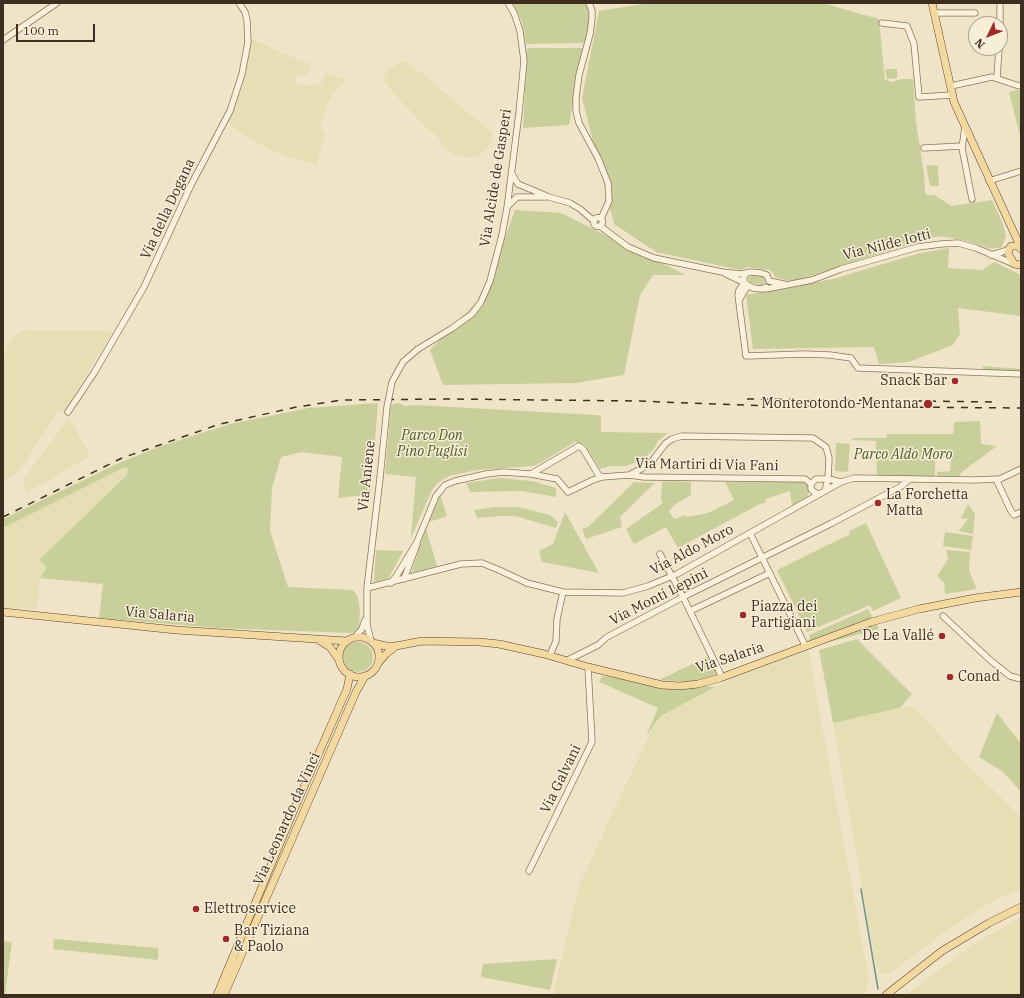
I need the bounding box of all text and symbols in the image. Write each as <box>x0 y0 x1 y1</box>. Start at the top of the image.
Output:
scale bar <box>18 16 97 42</box>
north arrow <box>968 16 1008 56</box>
text: 100 m <box>23 23 59 38</box>
text: N <box>972 36 988 51</box>
street label: Via Alcide de Gasperi <box>477 108 515 248</box>
street label: Via della Dogana <box>137 156 199 262</box>
street label: Via Nilde Iotti <box>841 226 933 264</box>
place label: Snack Bar <box>880 373 947 389</box>
marker: Snack Bar <box>950 376 960 386</box>
place label: Monterotondo-Mentana <box>762 396 919 412</box>
marker: Monterotondo-Mentana <box>922 398 934 410</box>
park label: Parco Don Pino Puglisi <box>397 428 467 460</box>
street label: Via Aniene <box>355 440 379 512</box>
park label: Parco Aldo Moro <box>854 447 952 463</box>
street label: Via Martiri di Via Fani <box>635 455 779 475</box>
place label: La Forchetta Matta <box>886 487 968 520</box>
marker: La Forchetta Matta <box>873 498 883 508</box>
street label: Via Aldo Moro <box>648 521 736 579</box>
street label: Via Monti Lepini <box>607 565 711 629</box>
place label: Piazza dei Partigiani <box>751 599 817 632</box>
street label: Via Salaria <box>124 604 196 626</box>
marker: Piazza dei Partigiani <box>738 610 748 620</box>
place label: De La Vallé <box>862 628 934 644</box>
marker: De La Vallé <box>937 631 947 641</box>
street label: Via Salaria <box>694 639 766 677</box>
place label: Conad <box>958 669 1000 685</box>
marker: Conad <box>945 672 955 682</box>
street label: Via Galvani <box>537 742 585 816</box>
street label: Via Leonardo da Vinci <box>250 750 324 888</box>
place label: Elettroservice <box>204 901 296 917</box>
marker: Elettroservice <box>191 904 201 914</box>
place label: Bar Tiziana & Paolo <box>234 923 310 956</box>
marker: Bar Tiziana & Paolo <box>221 934 231 944</box>

